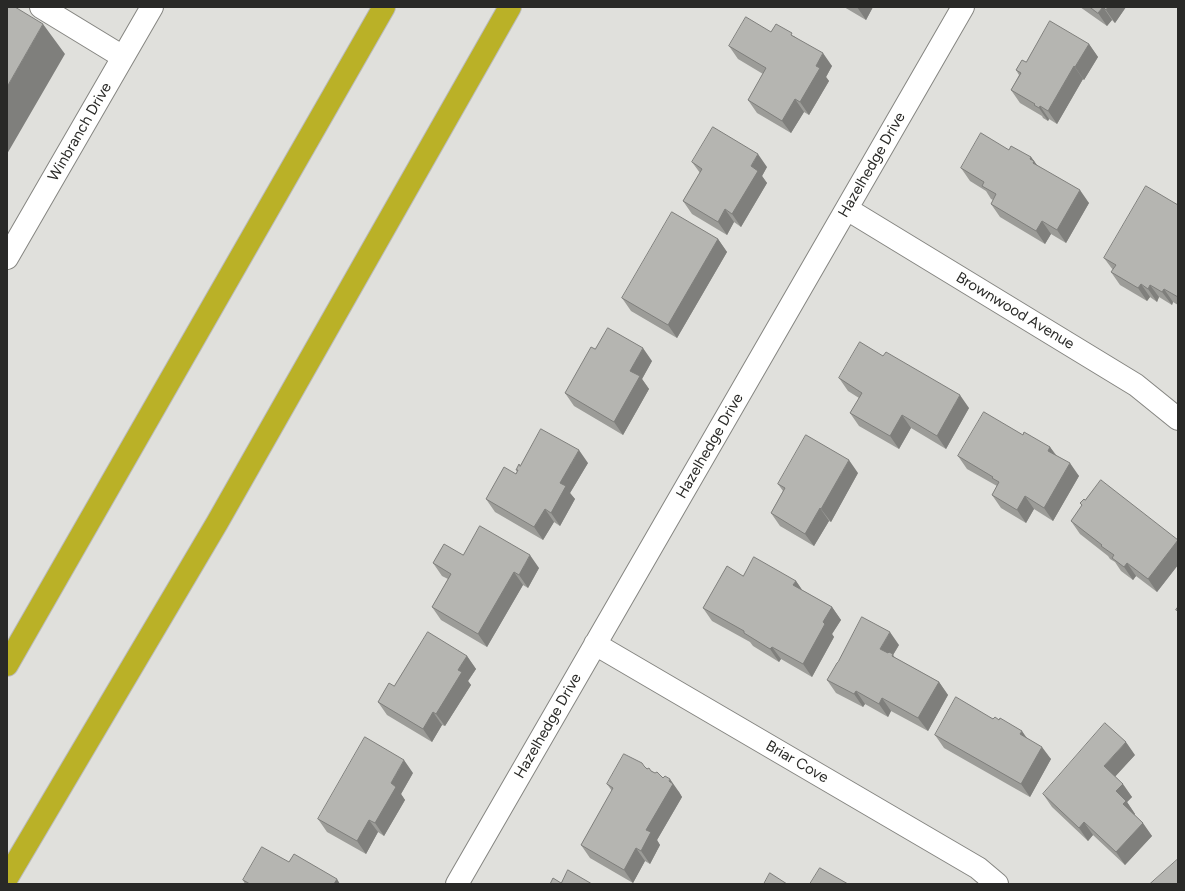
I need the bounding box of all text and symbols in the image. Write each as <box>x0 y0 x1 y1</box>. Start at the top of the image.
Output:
street label: Winbranch Drive <box>44 79 116 185</box>
street label: Hazelhedge Drive <box>835 109 909 221</box>
street label: Brownwood Avenue <box>953 269 1077 353</box>
street label: Hazelhedge Drive <box>673 390 747 502</box>
street label: Hazelhedge Drive <box>511 670 585 782</box>
street label: Briar Cove <box>763 737 831 787</box>

